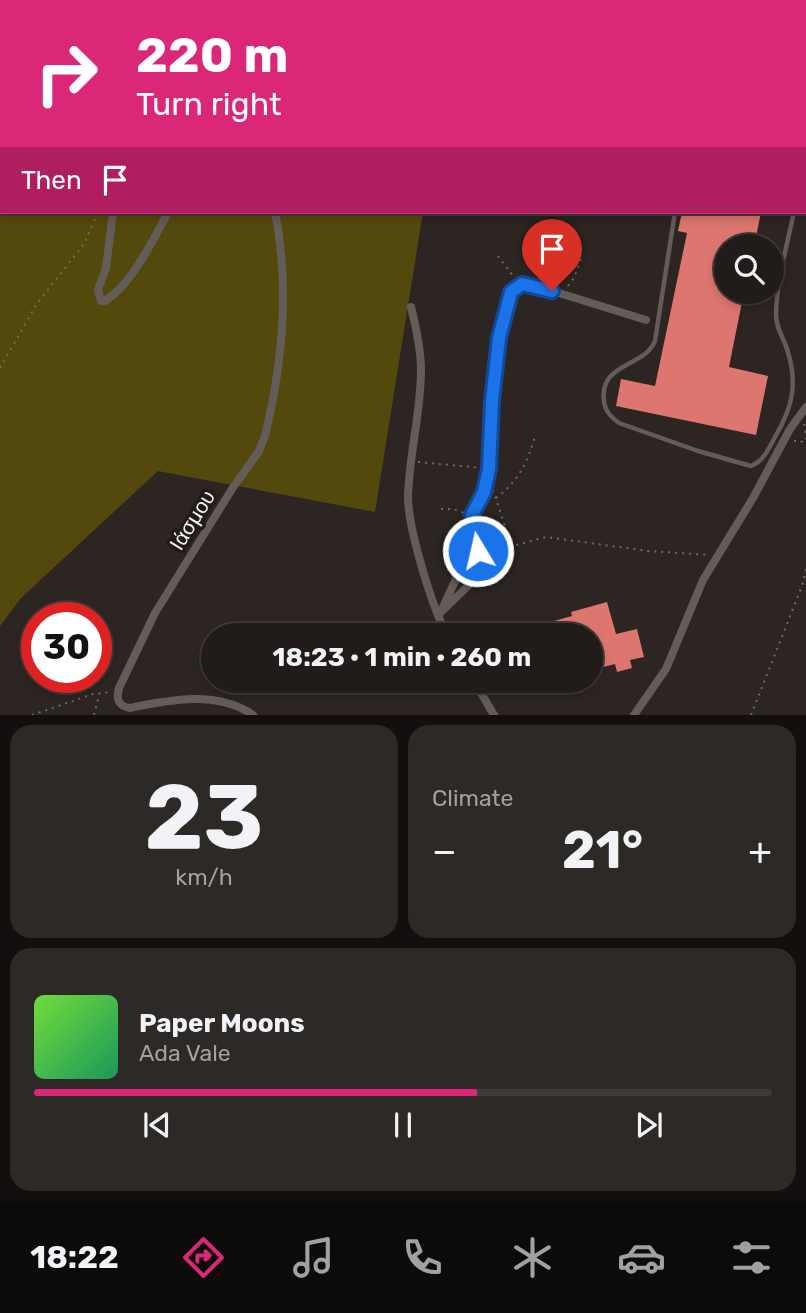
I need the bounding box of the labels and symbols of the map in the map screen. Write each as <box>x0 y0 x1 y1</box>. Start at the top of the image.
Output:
pin <box>522 219 582 291</box>
street label: Ιάσμου <box>164 485 220 555</box>
position arrow <box>441 514 515 588</box>
speed limit sign: 30 <box>21 602 112 693</box>

